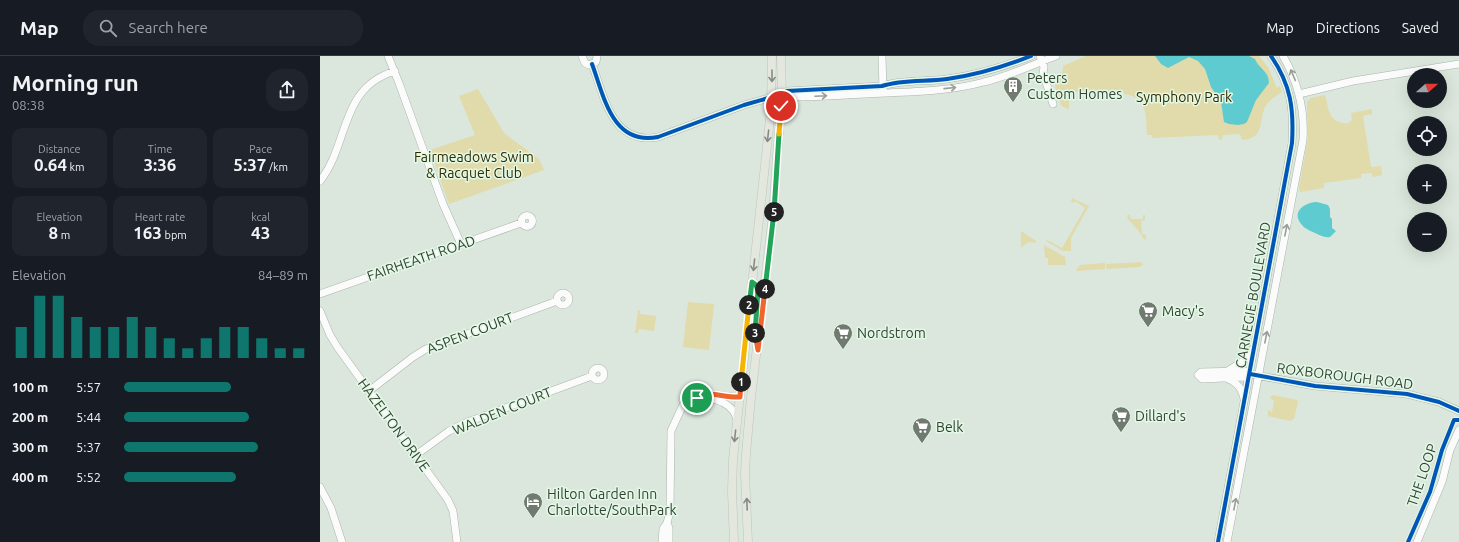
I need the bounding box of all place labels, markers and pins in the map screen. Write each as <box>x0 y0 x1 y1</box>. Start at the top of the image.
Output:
place label: Peters Custom Homes <box>1027 70 1122 102</box>
building icon: Peters Custom Homes <box>1002 75 1024 103</box>
pin <box>764 89 798 123</box>
pin: 5 <box>764 202 784 222</box>
pin: 4 <box>755 279 775 299</box>
pin: 2 <box>739 295 759 315</box>
supermarket icon: Macy's <box>1137 300 1159 328</box>
place label: Macy's <box>1162 303 1204 319</box>
supermarket icon: Nordstrom <box>832 322 854 350</box>
pin: 3 <box>745 323 765 343</box>
place label: Nordstrom <box>857 325 926 341</box>
pin: 1 <box>731 372 751 392</box>
pin <box>680 381 714 415</box>
supermarket icon: Dillard's <box>1110 405 1132 433</box>
place label: Dillard's <box>1135 408 1186 424</box>
supermarket icon: Belk <box>911 416 933 444</box>
place label: Belk <box>936 419 963 435</box>
place label: Hilton Garden Inn Charlotte/SouthPark <box>547 486 677 518</box>
hotel icon: Hilton Garden Inn Charlotte/SouthPark <box>522 491 544 519</box>

